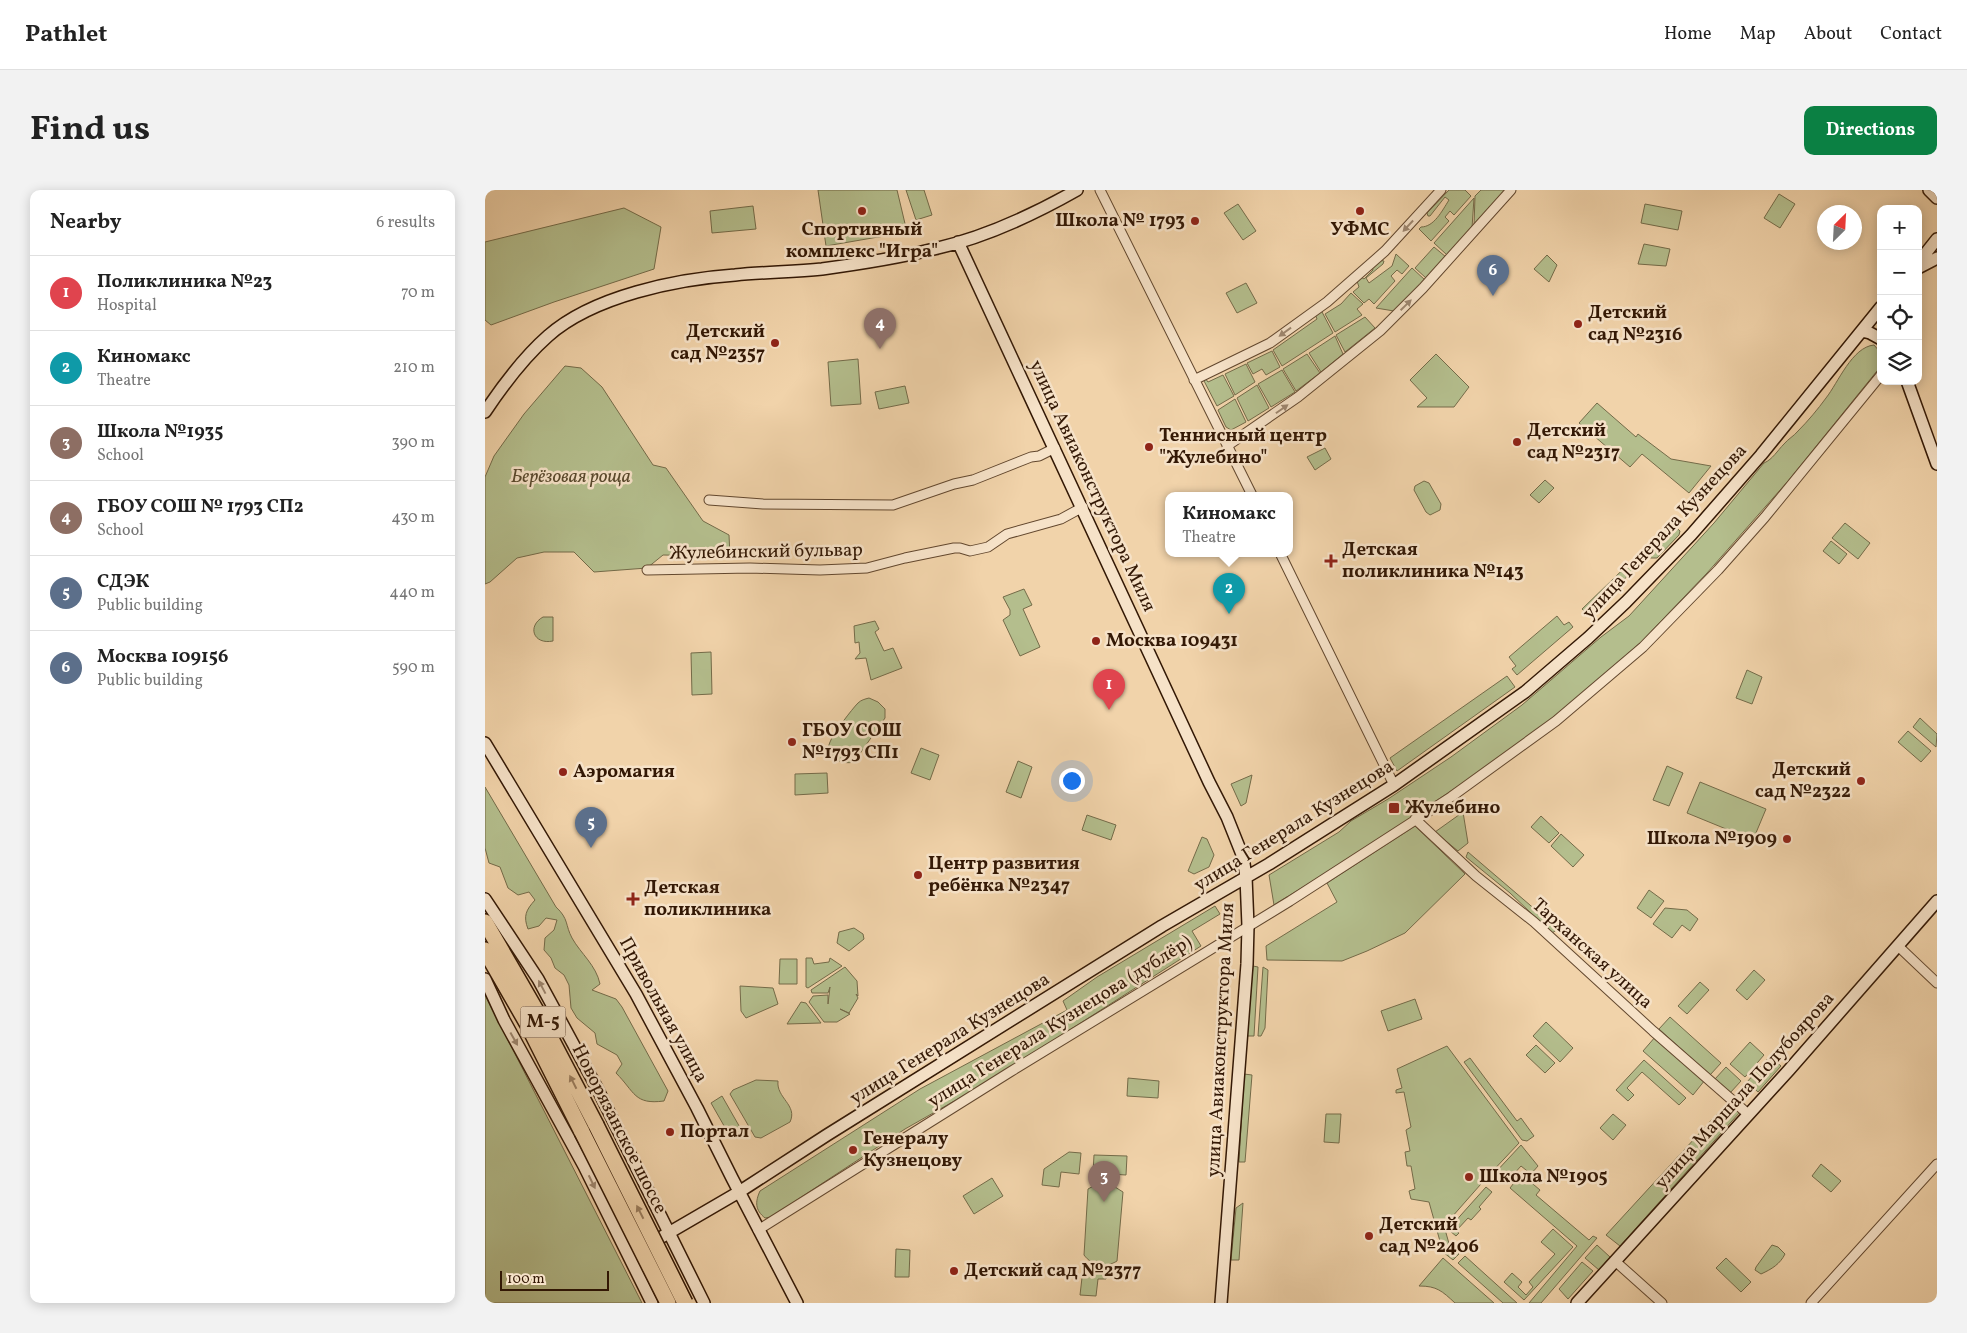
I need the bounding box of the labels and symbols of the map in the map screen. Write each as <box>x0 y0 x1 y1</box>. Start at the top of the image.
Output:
marker: Спортивный комплекс "Игра" <box>856 205 868 217</box>
marker: УФМС <box>1354 205 1366 217</box>
north arrow <box>1817 205 1862 250</box>
place label: Школа № 1793 <box>1055 208 1185 234</box>
marker: Школа № 1793 <box>1189 215 1201 227</box>
place label: Спортивный комплекс "Игра" <box>786 217 938 265</box>
place label: УФМС <box>1331 217 1390 243</box>
one-way arrow <box>1402 220 1414 232</box>
pin: 6 <box>1477 255 1509 296</box>
one-way arrow <box>1400 299 1412 311</box>
place label: Детский сад №2316 <box>1588 300 1682 348</box>
pin: 4 <box>864 308 896 349</box>
marker: Детский сад №2316 <box>1572 318 1584 330</box>
place label: Детский сад №2357 <box>671 319 765 367</box>
one-way arrow <box>1279 327 1292 337</box>
marker: Детский сад №2357 <box>769 337 781 349</box>
street label: улица Авиаконструктора Миля <box>1022 356 1162 616</box>
one-way arrow <box>1275 404 1289 414</box>
place label: Детский сад №2317 <box>1527 418 1620 466</box>
place label: Теннисный центр "Жулебино" <box>1159 423 1327 471</box>
marker: Детский сад №2317 <box>1511 436 1523 448</box>
street label: улица Генерала Кузнецова <box>1577 439 1753 625</box>
marker: Теннисный центр "Жулебино" <box>1143 441 1155 453</box>
park label: Берёзовая роща <box>511 464 631 490</box>
street label: Жулебинский бульвар <box>669 537 863 567</box>
place label: Детская поликлиника №143 <box>1342 537 1524 585</box>
marker: Детская поликлиника №143 <box>1324 554 1338 568</box>
pin: 2 <box>1213 573 1245 614</box>
place label: Москва 109431 <box>1106 628 1238 654</box>
marker: Москва 109431 <box>1090 635 1102 647</box>
pin: 1 <box>1093 669 1125 710</box>
place label: ГБОУ СОШ №1793 СП1 <box>802 718 902 766</box>
marker: ГБОУ СОШ №1793 СП1 <box>786 736 798 748</box>
street label: улица Генерала Кузнецова <box>1189 754 1399 898</box>
place label: Детский сад №2322 <box>1755 757 1851 805</box>
place label: Аэромагия <box>573 759 675 785</box>
marker: Аэромагия <box>557 766 569 778</box>
your location <box>1059 768 1085 794</box>
marker: Детский сад №2322 <box>1855 775 1867 787</box>
place label: Жулебино <box>1405 795 1500 821</box>
marker: Жулебино <box>1387 801 1401 815</box>
pin: 5 <box>575 807 607 848</box>
place label: Школа №1909 <box>1647 826 1777 852</box>
marker: Школа №1909 <box>1781 833 1793 845</box>
place label: Центр развития ребёнка №2347 <box>928 851 1080 899</box>
marker: Центр развития ребёнка №2347 <box>912 869 924 881</box>
place label: Детская поликлиника <box>644 875 771 923</box>
marker: Детская поликлиника <box>626 892 640 906</box>
street label: Тарханская улица <box>1526 893 1658 1015</box>
street label: улица Авиаконструктора Миля <box>1201 902 1241 1178</box>
street label: улица Генерала Кузнецова (дублёр) <box>924 931 1196 1113</box>
street label: Привольная улица <box>612 932 714 1088</box>
street label: улица Генерала Кузнецова <box>846 968 1054 1110</box>
one-way arrow <box>538 979 546 994</box>
street label: улица Маршала Полубоярова <box>1649 987 1841 1195</box>
road number: М-5 <box>521 1006 565 1038</box>
one-way arrow <box>510 1032 518 1046</box>
street label: Новорязанское шоссе <box>565 1040 673 1218</box>
one-way arrow <box>569 1074 577 1089</box>
place label: Портал <box>680 1119 749 1145</box>
marker: Портал <box>664 1126 676 1138</box>
place label: Генералу Кузнецову <box>863 1126 962 1174</box>
marker: Генералу Кузнецову <box>847 1144 859 1156</box>
pin: 3 <box>1088 1161 1120 1202</box>
place label: Школа №1905 <box>1479 1164 1608 1190</box>
marker: Школа №1905 <box>1463 1171 1475 1183</box>
one-way arrow <box>588 1174 596 1189</box>
one-way arrow <box>636 1205 644 1220</box>
place label: Детский сад №2406 <box>1379 1212 1479 1260</box>
marker: Детский сад №2406 <box>1363 1230 1375 1242</box>
place label: Детский сад №2377 <box>964 1258 1141 1284</box>
marker: Детский сад №2377 <box>948 1265 960 1277</box>
scale bar <box>500 1268 609 1291</box>

